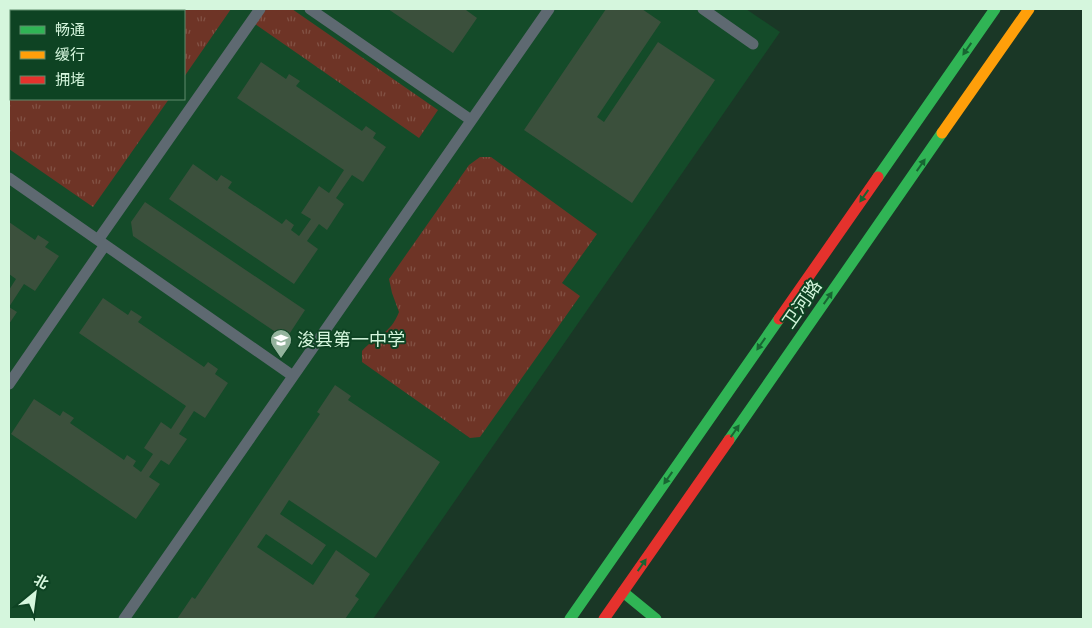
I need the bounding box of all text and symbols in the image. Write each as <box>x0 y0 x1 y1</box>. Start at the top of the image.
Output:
legend <box>10 10 185 100</box>
text: 畅通 <box>55 21 85 39</box>
one-way arrow <box>962 42 972 56</box>
text: 缓行 <box>55 46 85 64</box>
text: 拥堵 <box>55 71 85 89</box>
one-way arrow <box>916 158 926 171</box>
one-way arrow <box>859 190 869 203</box>
street label: 卫河路 <box>778 276 826 332</box>
one-way arrow <box>823 291 833 305</box>
school or university icon: 浚县第一中学 <box>269 328 293 359</box>
place label: 浚县第一中学 <box>297 329 405 351</box>
one-way arrow <box>756 337 766 351</box>
one-way arrow <box>730 424 740 438</box>
one-way arrow <box>663 471 673 484</box>
one-way arrow <box>637 558 647 572</box>
north arrow <box>10 568 60 618</box>
text: 北 <box>31 571 51 593</box>

